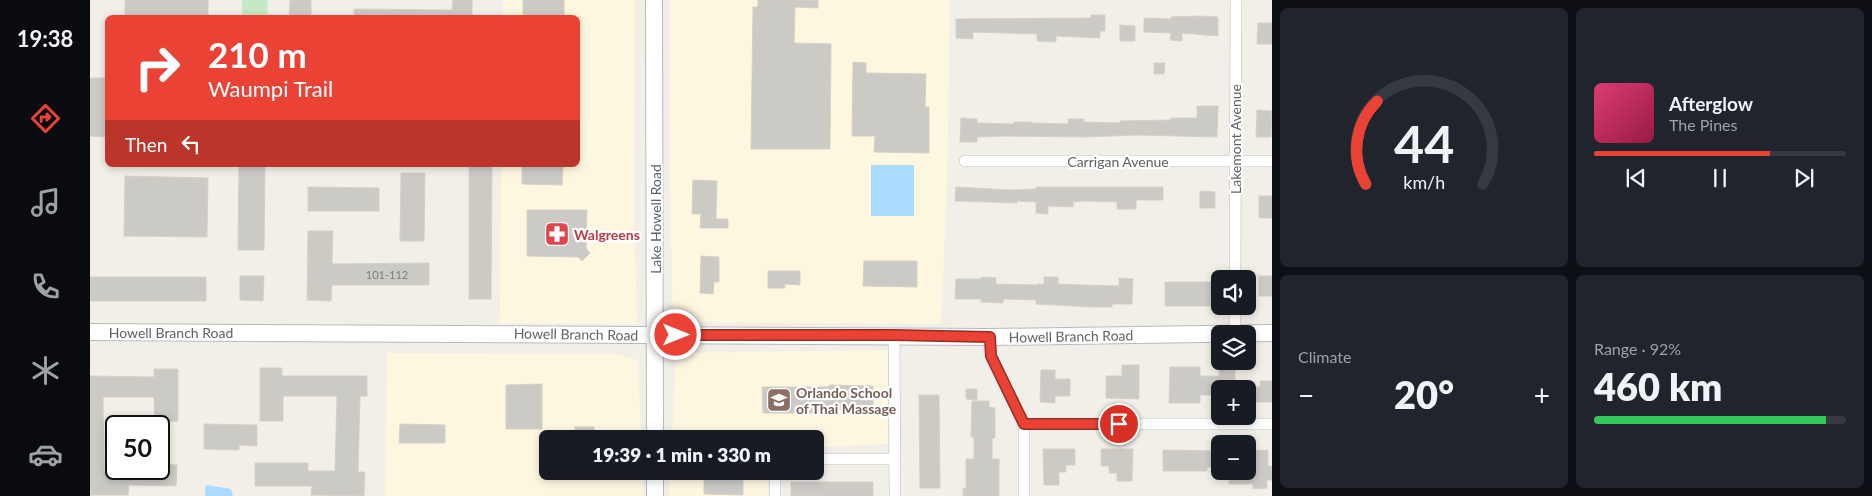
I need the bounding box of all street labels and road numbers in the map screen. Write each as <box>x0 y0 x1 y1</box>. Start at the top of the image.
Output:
street label: Lakemont Avenue <box>1227 84 1244 194</box>
street label: Carrigan Avenue <box>1067 153 1169 170</box>
street label: Lake Howell Road <box>647 164 664 274</box>
street label: Howell Branch Road <box>109 324 233 341</box>
street label: Howell Branch Road <box>514 324 638 344</box>
street label: Howell Branch Road <box>1009 326 1133 346</box>

